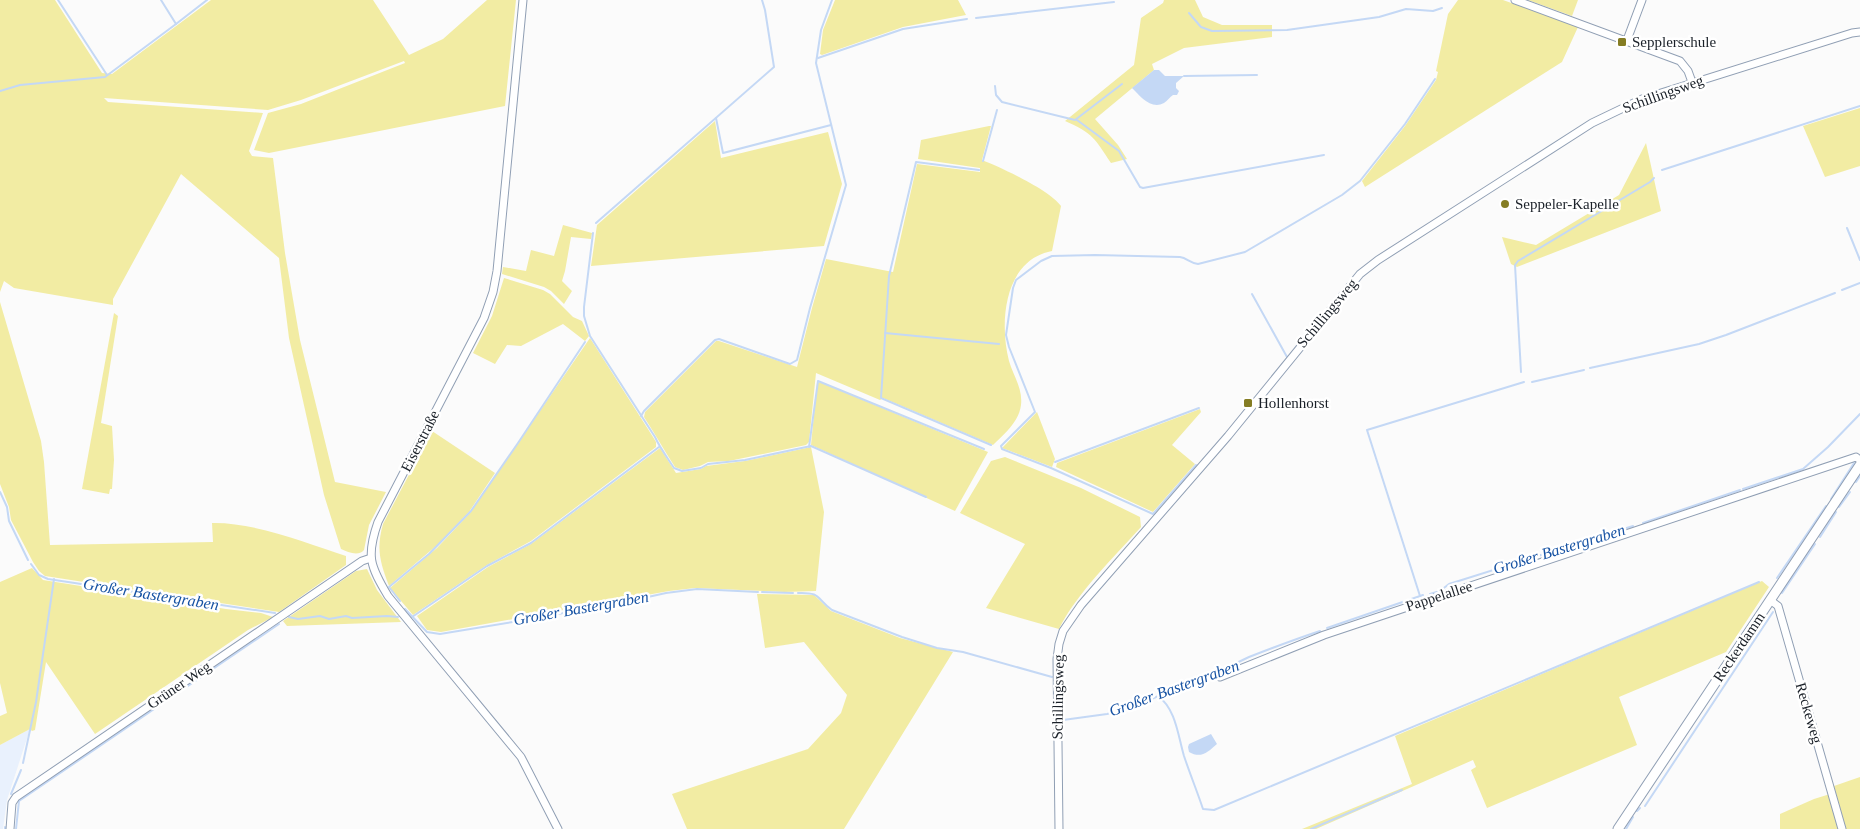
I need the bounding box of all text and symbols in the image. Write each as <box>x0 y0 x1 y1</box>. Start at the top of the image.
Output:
place label: Sepplerschule <box>1632 34 1716 50</box>
marker: Sepplerschule <box>1616 36 1628 48</box>
street label: Schillingsweg <box>1620 72 1706 116</box>
place label: Seppeler-Kapelle <box>1515 196 1619 212</box>
marker: Seppeler-Kapelle <box>1499 198 1511 210</box>
street label: Schillingsweg <box>1294 275 1361 351</box>
place label: Hollenhorst <box>1258 395 1330 411</box>
marker: Hollenhorst <box>1242 397 1254 409</box>
street label: Eiserstraße <box>398 407 442 474</box>
water label: Großer Bastergraben <box>1491 521 1627 578</box>
water label: Großer Bastergraben <box>82 575 220 614</box>
street label: Pappelallee <box>1404 578 1475 614</box>
water label: Großer Bastergraben <box>512 588 650 629</box>
street label: Reckerdamm <box>1710 609 1768 685</box>
street label: Schillingsweg <box>1049 654 1067 740</box>
water label: Großer Bastergraben <box>1107 657 1242 720</box>
street label: Grüner Weg <box>144 658 214 712</box>
street label: Reckeweg <box>1793 681 1825 746</box>

